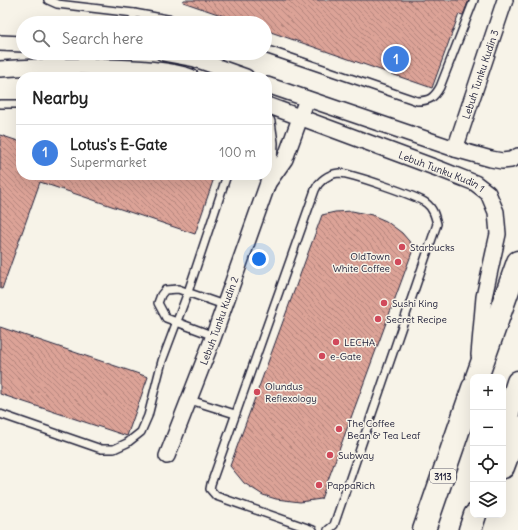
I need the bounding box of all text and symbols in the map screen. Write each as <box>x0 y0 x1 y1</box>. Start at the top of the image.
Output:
search box <box>16 16 272 60</box>
icon: search <box>30 27 52 49</box>
street label: Lebuh Tunku Kudin 3 <box>459 27 501 120</box>
text: Search here <box>62 29 143 48</box>
pin: 1 <box>383 44 409 74</box>
text: Nearby <box>32 87 88 109</box>
text: Lotus's E-Gate <box>70 135 167 154</box>
text: 1 <box>42 144 48 161</box>
text: 100 m <box>219 144 256 161</box>
street label: Lebuh Tunku Kudin 1 <box>397 148 487 195</box>
text: Supermarket <box>70 154 147 171</box>
place label: Starbucks <box>410 241 455 254</box>
marker: Starbucks <box>397 242 407 252</box>
your location <box>249 249 269 269</box>
place label: OldTown White Coffee <box>333 250 390 275</box>
marker: OldTown White Coffee <box>393 257 403 267</box>
street label: Lebuh Tunku Kudin 2 <box>197 274 241 367</box>
place label: Sushi King <box>392 297 438 310</box>
marker: Sushi King <box>379 298 389 308</box>
place label: Secret Recipe <box>386 313 447 326</box>
marker: Secret Recipe <box>373 314 383 324</box>
place label: LECHA <box>344 336 376 349</box>
marker: LECHA <box>331 337 341 347</box>
place label: e-Gate <box>330 350 361 363</box>
marker: e-Gate <box>317 351 327 361</box>
map controls <box>470 374 506 518</box>
button: + <box>470 374 506 410</box>
place label: Olundus Reflexology <box>265 380 317 405</box>
marker: Olundus Reflexology <box>252 387 262 397</box>
button: − <box>470 410 506 446</box>
place label: The Coffee Bean & Tea Leaf <box>347 417 421 442</box>
marker: The Coffee Bean & Tea Leaf <box>334 424 344 434</box>
button: locate <box>470 446 506 482</box>
place label: Subway <box>338 449 374 462</box>
marker: Subway <box>325 450 335 460</box>
road number: 3113 <box>430 469 456 483</box>
place label: PappaRich <box>327 479 375 492</box>
marker: PappaRich <box>314 480 324 490</box>
button: layers <box>470 482 506 518</box>

